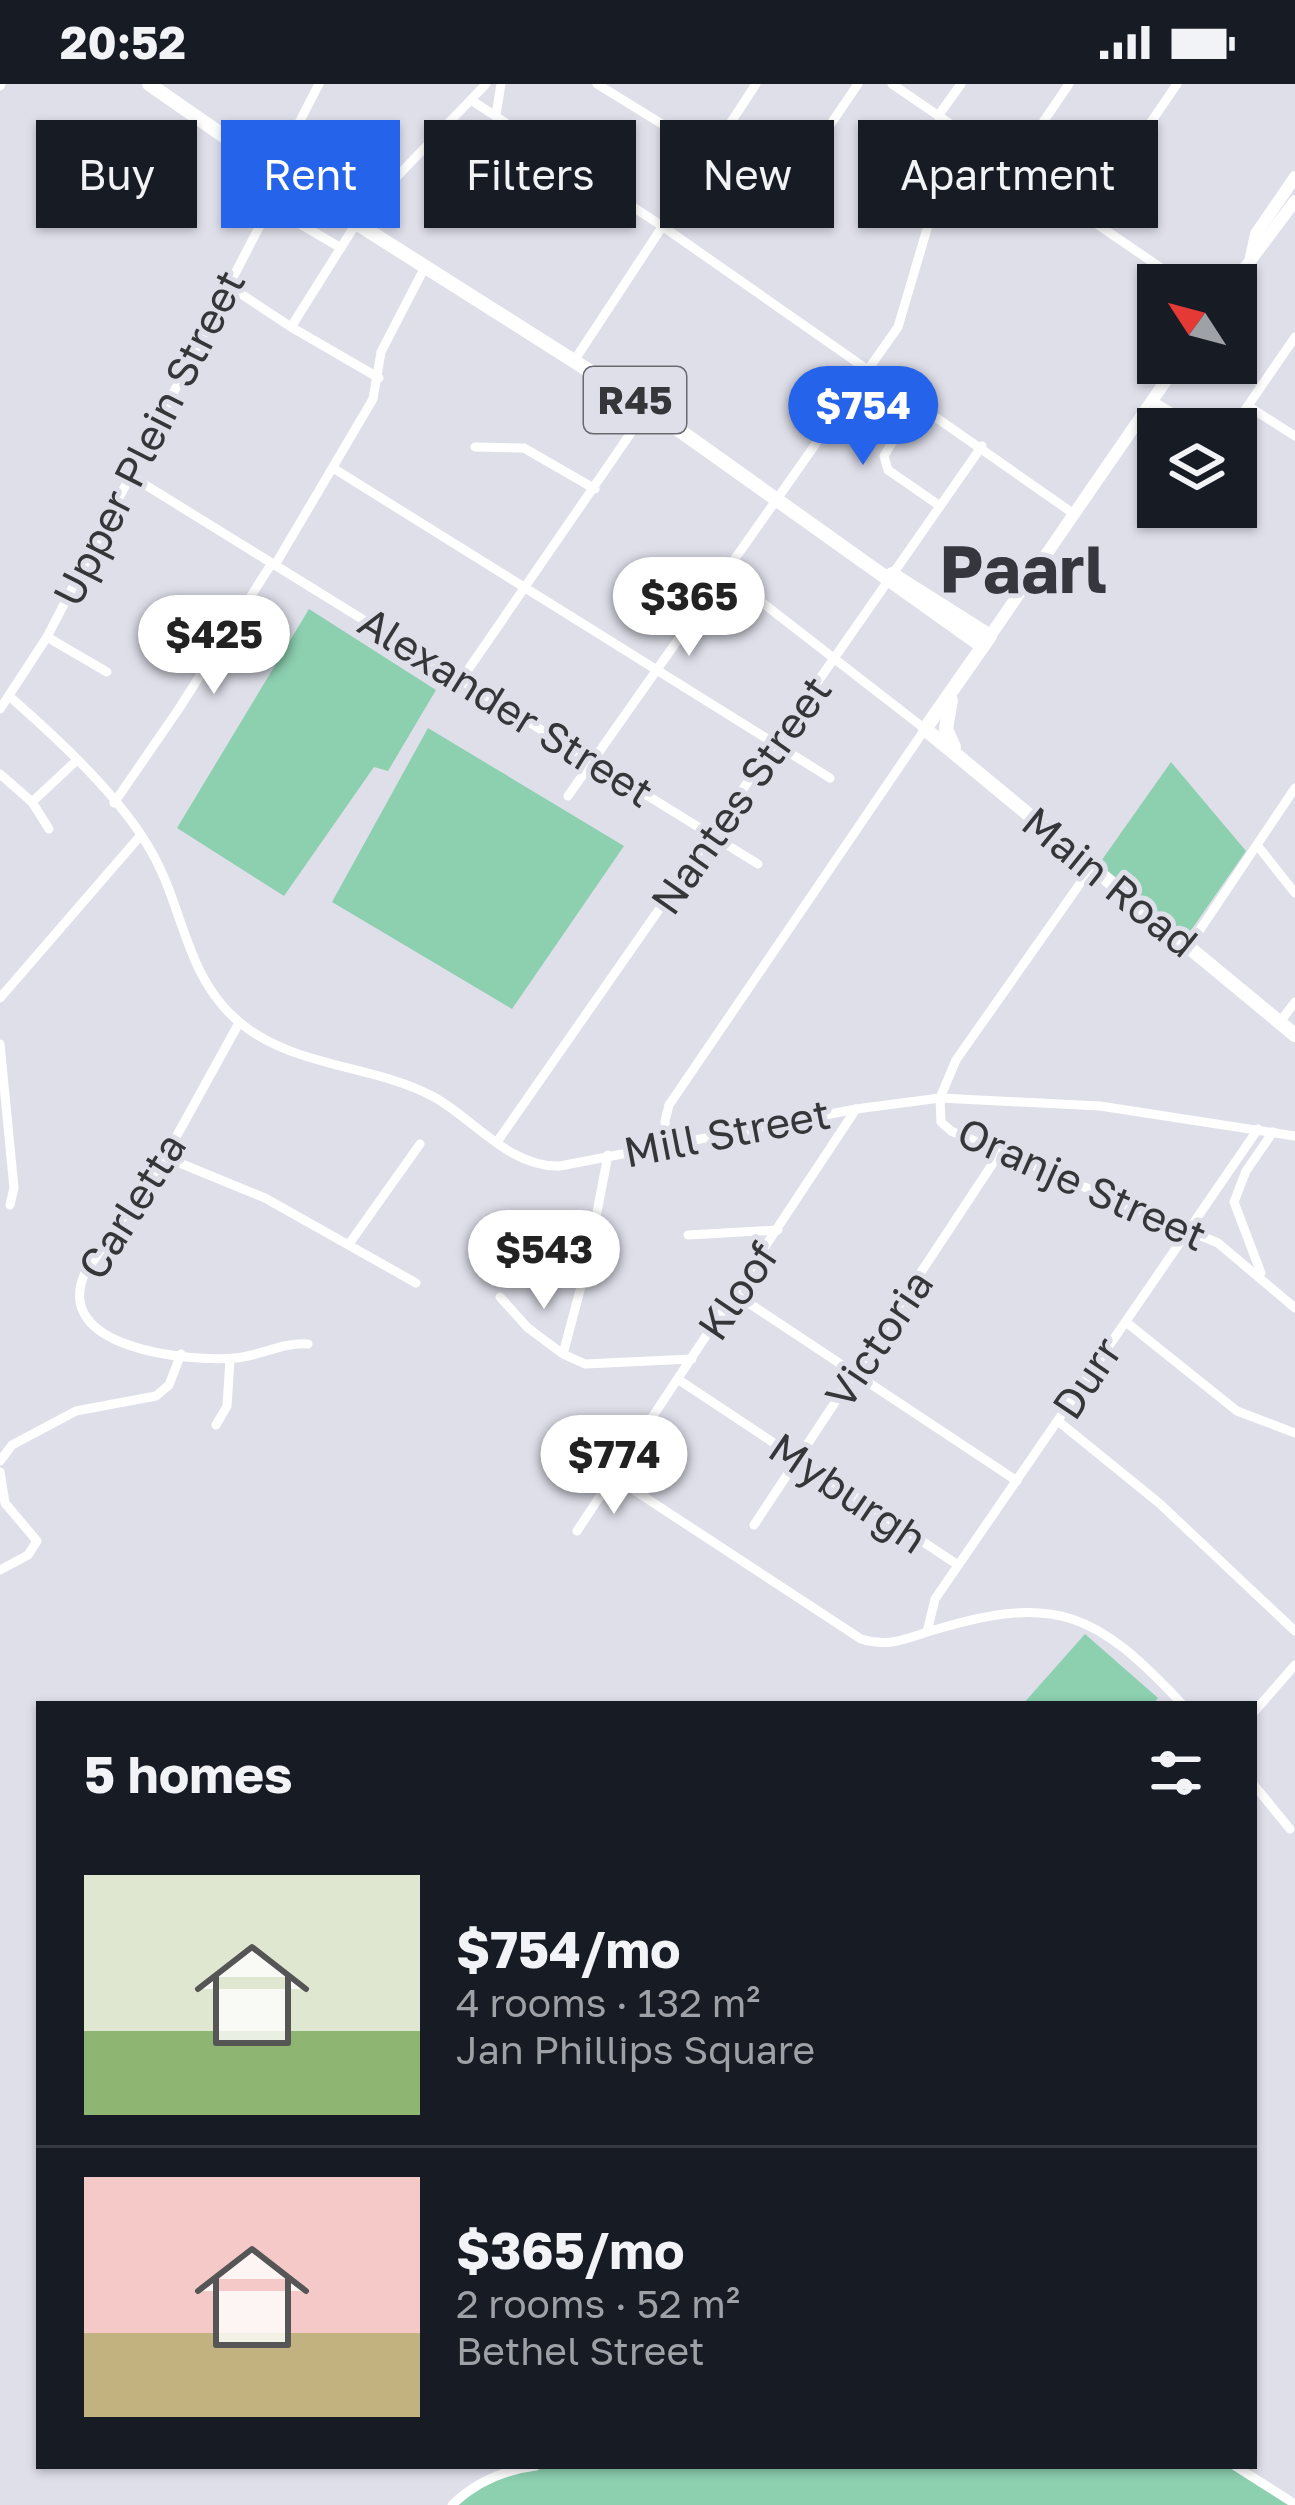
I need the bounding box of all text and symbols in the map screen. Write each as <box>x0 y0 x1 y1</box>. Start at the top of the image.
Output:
text: 20:52 <box>60 15 186 69</box>
chip: Buy <box>36 120 197 228</box>
chip: Rent <box>221 120 400 228</box>
chip: Filters <box>424 120 636 228</box>
chip: New <box>660 120 834 228</box>
chip: Apartment <box>858 120 1158 228</box>
street label: Upper Plein Street <box>42 261 254 614</box>
north arrow <box>1137 264 1257 384</box>
map controls <box>1137 264 1257 528</box>
pin: $754 <box>792 366 934 468</box>
road number: R45 <box>584 367 686 433</box>
text: $754 <box>815 381 911 428</box>
button: layers <box>1137 408 1257 528</box>
district label: Paarl <box>939 528 1107 608</box>
pin: $365 <box>618 557 760 659</box>
text: $365 <box>640 572 738 619</box>
pin: $425 <box>143 595 285 697</box>
street label: Alexander Street <box>350 596 663 817</box>
text: $425 <box>165 610 263 657</box>
street label: Nantes Street <box>640 666 841 923</box>
street label: Main Road <box>1013 796 1208 967</box>
street label: Mill Street <box>619 1088 834 1177</box>
street label: Oranje Street <box>950 1106 1215 1260</box>
street label: Carletta <box>67 1123 196 1288</box>
pin: $543 <box>473 1210 615 1312</box>
text: $543 <box>495 1225 593 1272</box>
street label: Kloof <box>687 1232 788 1349</box>
street label: Victoria <box>814 1260 942 1417</box>
street label: Durr <box>1041 1327 1131 1428</box>
pin: $774 <box>543 1415 685 1517</box>
street label: Myburgh <box>761 1422 937 1563</box>
text: $774 <box>567 1430 661 1477</box>
icon: filters <box>1143 1740 1209 1806</box>
text: 5 homes <box>84 1743 293 1804</box>
text: $754/mo <box>456 1918 681 1979</box>
icon: home <box>180 1923 324 2067</box>
text: 4 rooms · 132 m² <box>456 1979 760 2026</box>
text: Jan Phillips Square <box>456 2026 815 2073</box>
text: $365/mo <box>456 2219 684 2280</box>
icon: home <box>180 2225 324 2369</box>
text: 2 rooms · 52 m² <box>456 2280 740 2327</box>
text: Bethel Street <box>456 2327 705 2374</box>

